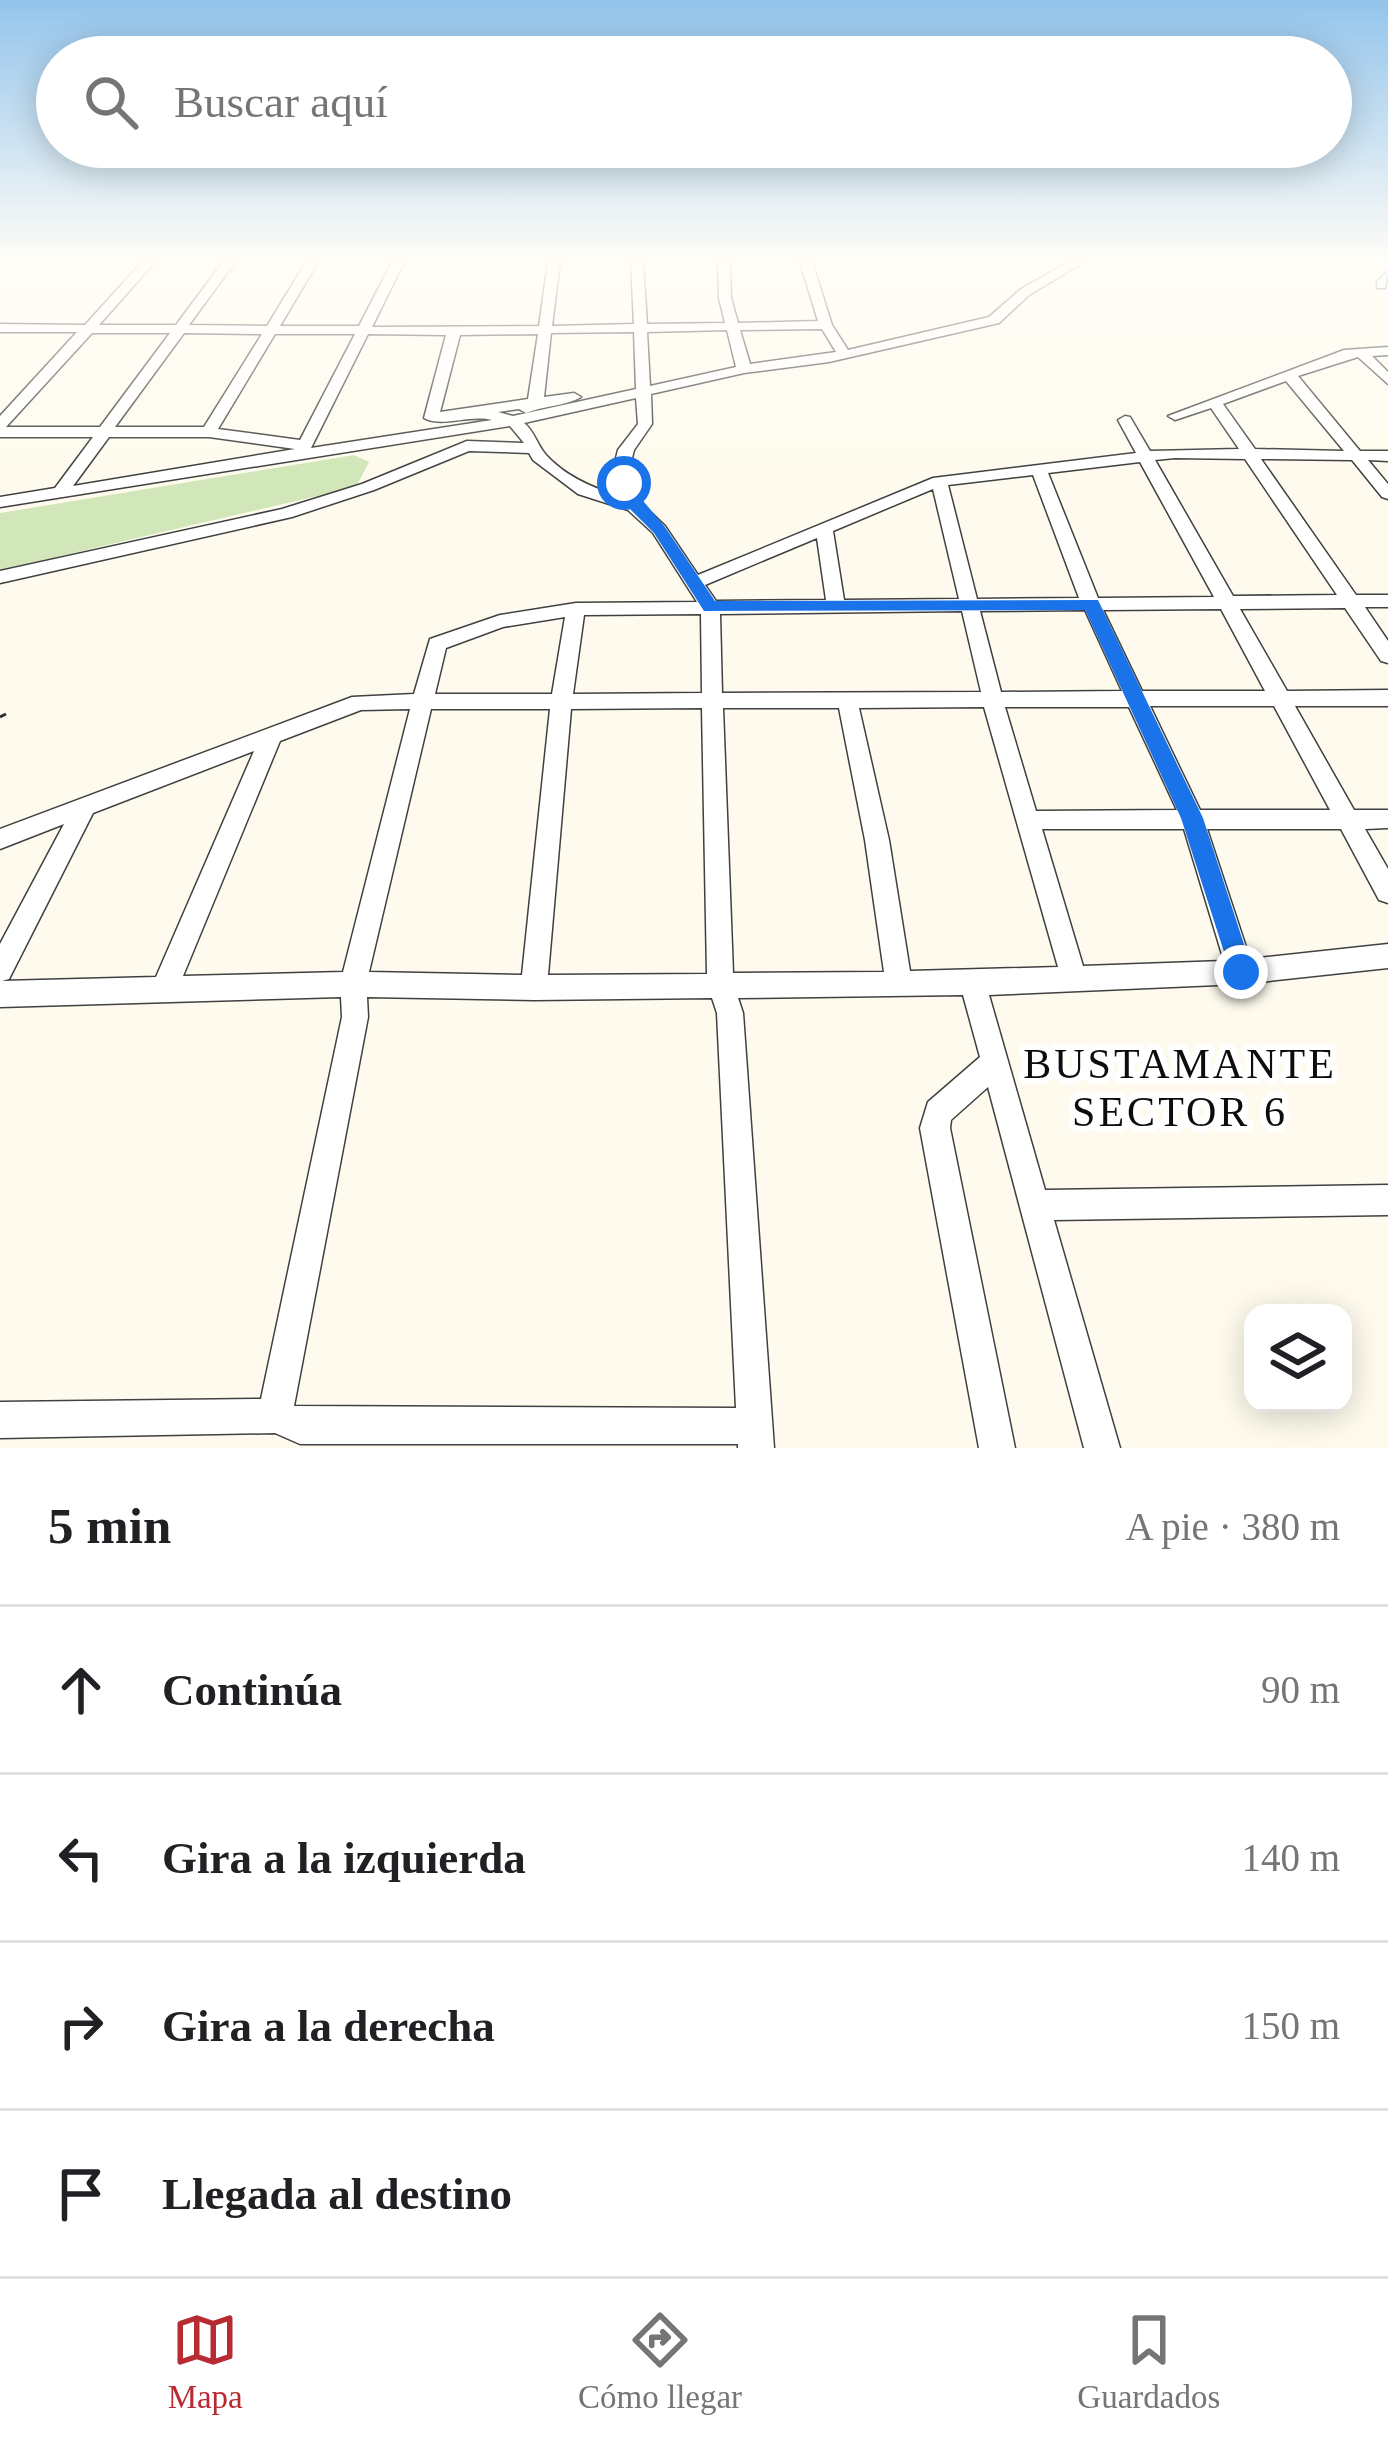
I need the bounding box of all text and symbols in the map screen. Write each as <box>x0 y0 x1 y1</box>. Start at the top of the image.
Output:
search box <box>36 36 1352 168</box>
icon: search <box>78 69 144 135</box>
text: Buscar aquí <box>174 77 388 127</box>
route start <box>597 456 651 510</box>
route end <box>1214 945 1268 999</box>
district label: BUSTAMANTE SECTOR 6 <box>1023 1041 1337 1135</box>
map controls <box>1244 1304 1352 1412</box>
button: layers <box>1244 1304 1352 1412</box>
text: 5 min <box>48 1498 171 1554</box>
text: A pie · 380 m <box>1126 1505 1340 1548</box>
icon: ahead <box>48 1657 114 1723</box>
text: Continúa <box>162 1665 342 1715</box>
text: 90 m <box>1261 1668 1340 1711</box>
icon: left <box>48 1825 114 1891</box>
text: Gira a la izquierda <box>162 1833 526 1883</box>
text: 140 m <box>1241 1836 1340 1879</box>
icon: right <box>48 1993 114 2059</box>
text: Gira a la derecha <box>162 2001 495 2051</box>
text: 150 m <box>1241 2004 1340 2047</box>
icon: arrive <box>48 2161 114 2227</box>
text: Llegada al destino <box>162 2169 512 2219</box>
tab: Mapa <box>168 2307 243 2416</box>
tab: Cómo llegar <box>578 2307 742 2416</box>
tab: Guardados <box>1077 2307 1220 2416</box>

